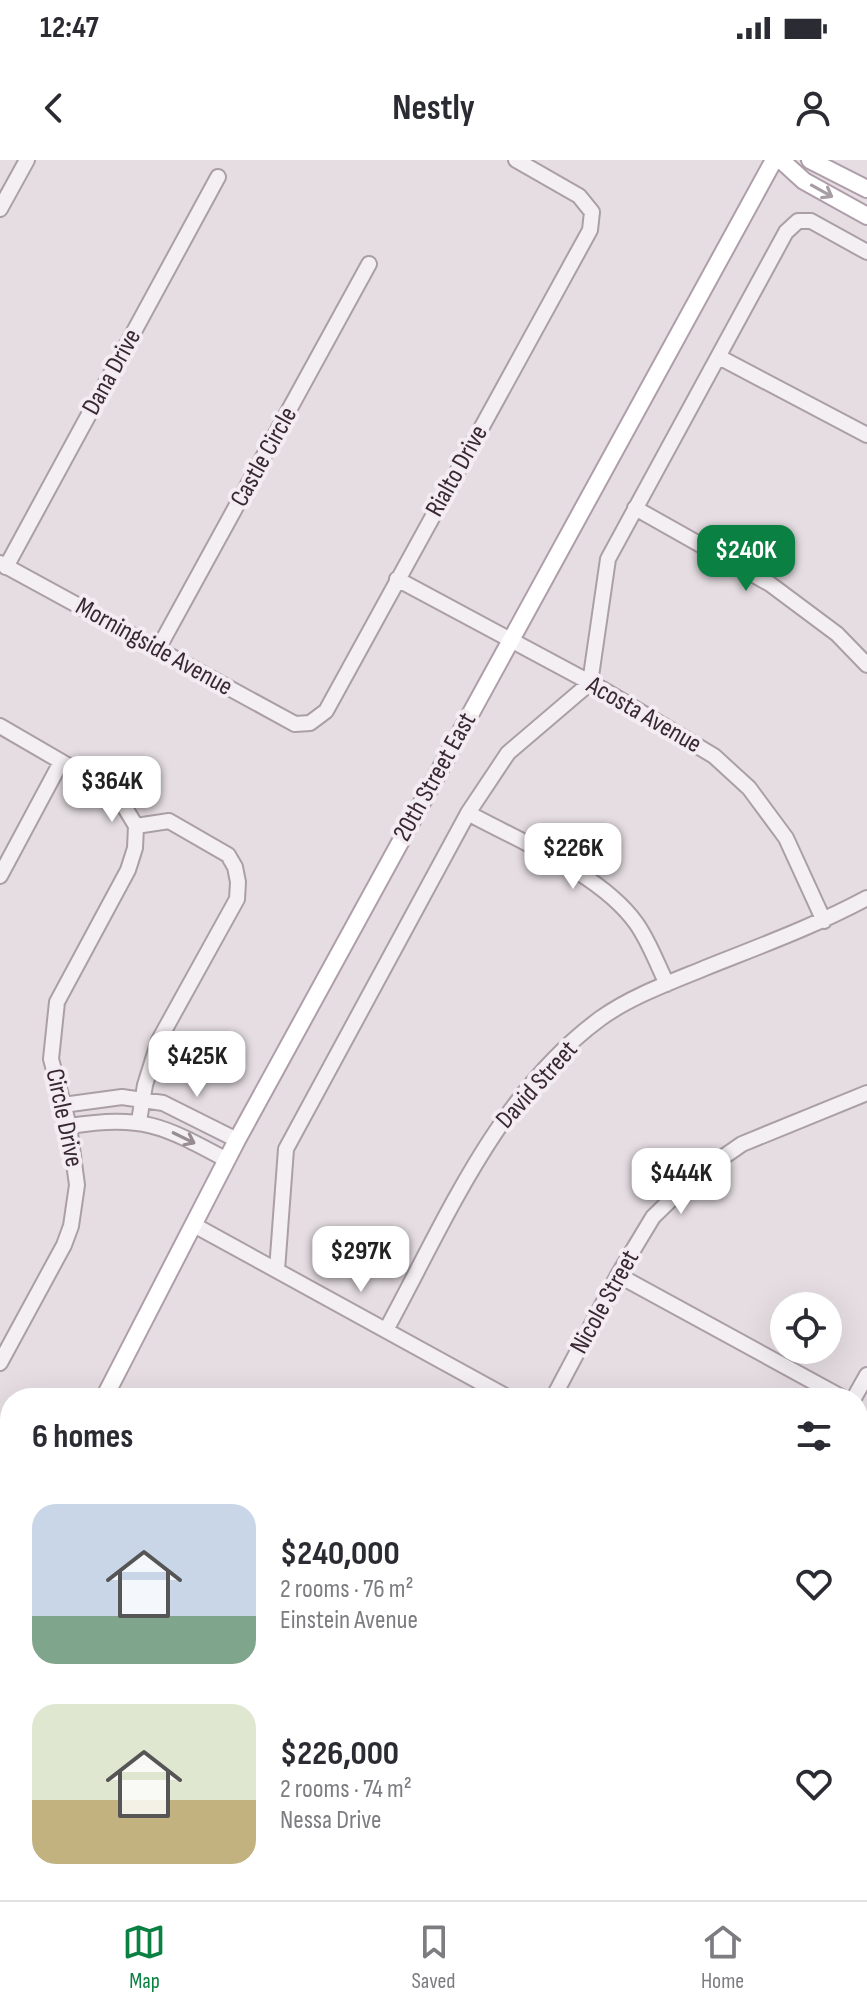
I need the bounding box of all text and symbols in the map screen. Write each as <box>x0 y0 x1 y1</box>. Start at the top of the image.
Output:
text: 12:47 <box>40 10 99 46</box>
icon: back <box>32 86 76 130</box>
icon: person <box>791 86 835 130</box>
text: Nestly <box>392 87 475 130</box>
one-way arrow <box>810 183 833 199</box>
street label: Dana Drive <box>76 324 148 420</box>
street label: Castle Circle <box>224 402 304 512</box>
street label: Rialto Drive <box>419 420 495 522</box>
pin: $240K <box>690 525 802 593</box>
text: $240K <box>715 535 777 566</box>
street label: Morningside Avenue <box>70 591 238 703</box>
street label: Acosta Avenue <box>580 669 707 760</box>
street label: 20th Street East <box>387 707 483 847</box>
pin: $364K <box>56 756 168 824</box>
text: $364K <box>81 766 143 797</box>
pin: $226K <box>517 823 629 891</box>
text: $226K <box>542 833 604 864</box>
pin: $425K <box>141 1031 253 1099</box>
street label: David Street <box>490 1035 584 1135</box>
text: $425K <box>166 1041 228 1072</box>
street label: Circle Drive <box>38 1066 90 1170</box>
one-way arrow <box>172 1130 196 1146</box>
pin: $444K <box>625 1148 737 1216</box>
text: $444K <box>650 1158 712 1189</box>
pin: $297K <box>305 1226 417 1294</box>
text: $297K <box>330 1236 392 1267</box>
street label: Nicole Street <box>564 1245 646 1359</box>
map controls <box>770 1292 842 1364</box>
button: locate <box>770 1292 842 1364</box>
icon: filters <box>792 1414 836 1458</box>
text: 6 homes <box>32 1416 133 1457</box>
text: $240,000 <box>280 1533 400 1574</box>
icon: home <box>96 1536 192 1632</box>
icon: heart <box>792 1562 836 1606</box>
text: 2 rooms · 76 m² <box>280 1574 414 1605</box>
text: Einstein Avenue <box>280 1605 418 1636</box>
text: $226,000 <box>280 1733 399 1774</box>
icon: home <box>96 1736 192 1832</box>
icon: heart <box>792 1762 836 1806</box>
text: 2 rooms · 74 m² <box>280 1774 412 1805</box>
text: Nessa Drive <box>280 1805 382 1836</box>
tab: Map <box>122 1920 166 1995</box>
tab: Saved <box>411 1920 456 1995</box>
tab: Home <box>701 1920 745 1995</box>

